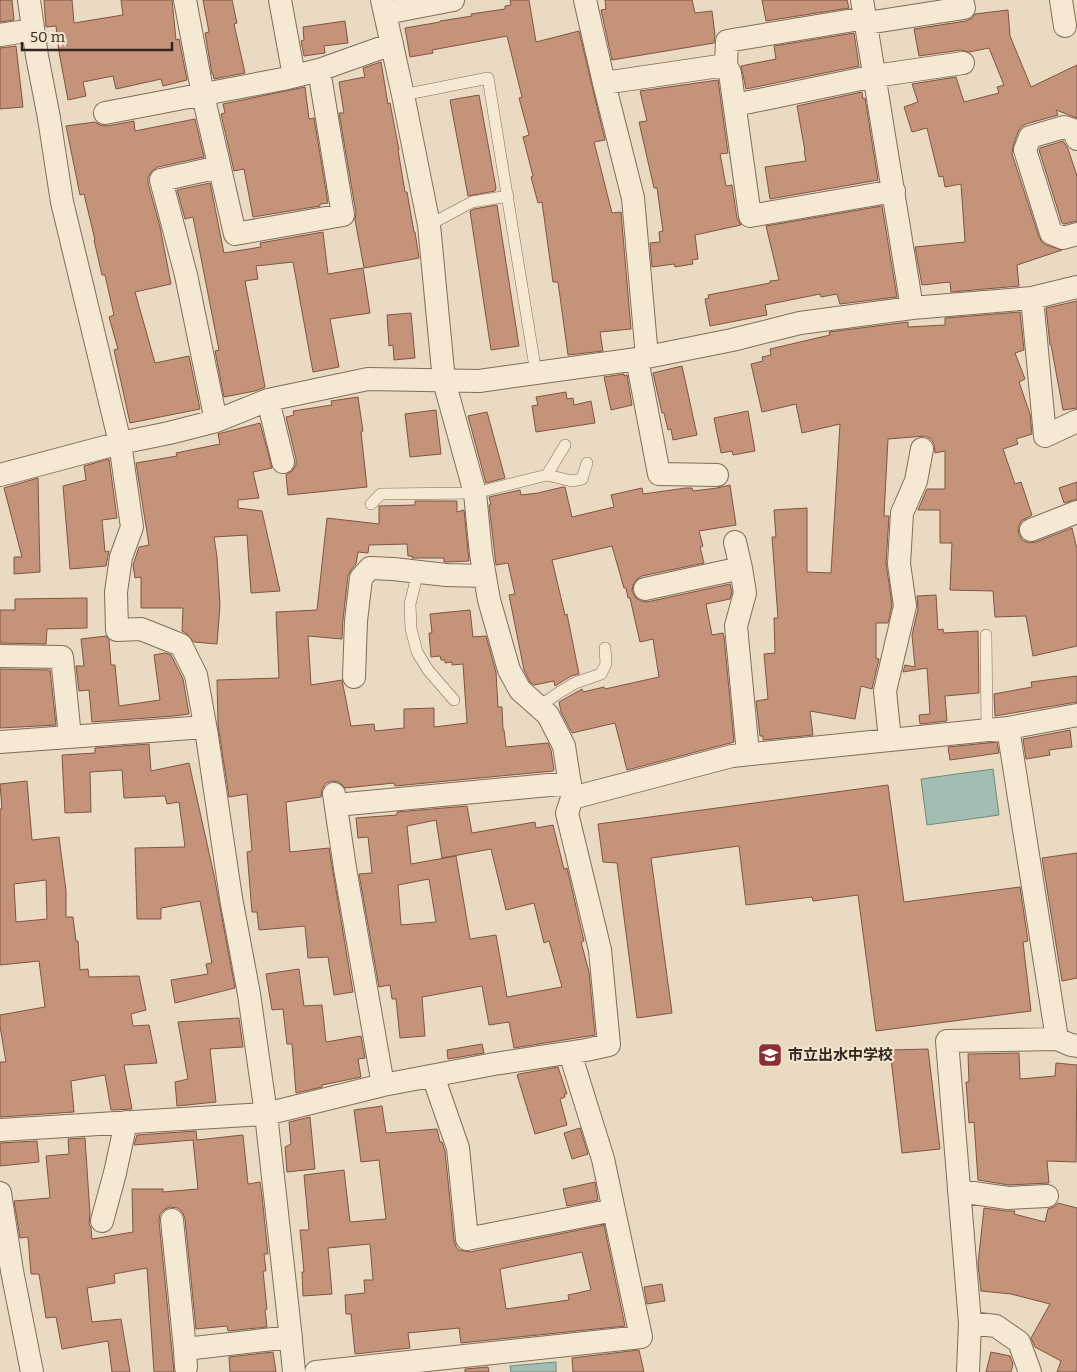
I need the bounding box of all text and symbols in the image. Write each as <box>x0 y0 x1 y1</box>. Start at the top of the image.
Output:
scale bar <box>22 20 172 52</box>
text: 50 m <box>30 28 66 46</box>
school or university icon: 市立出水中学校 <box>757 1042 783 1068</box>
place label: 市立出水中学校 <box>788 1046 893 1064</box>

